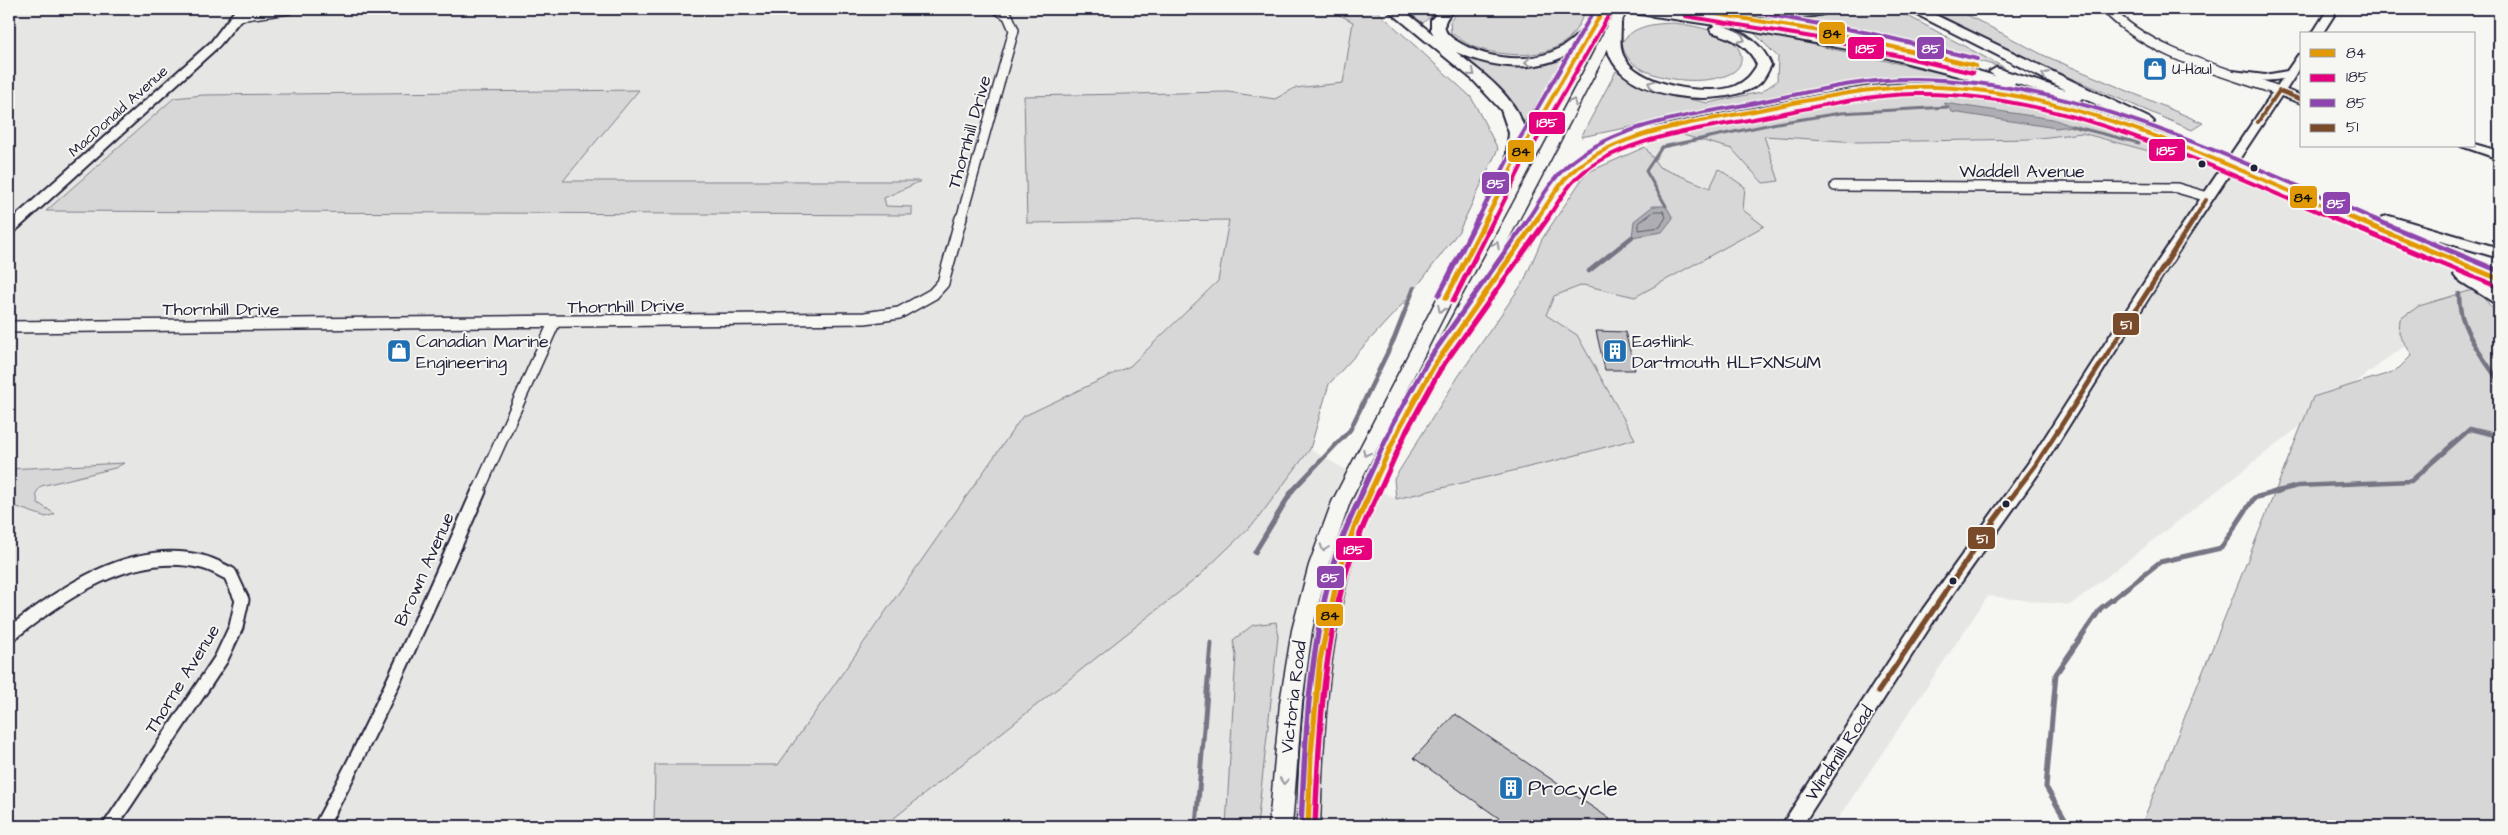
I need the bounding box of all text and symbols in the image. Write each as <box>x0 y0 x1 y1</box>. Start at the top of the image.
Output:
line badge: 84 <box>1818 21 1846 45</box>
text: 84 <box>1823 24 1842 44</box>
legend <box>2300 32 2476 148</box>
one-way arrow <box>1736 33 1745 43</box>
line badge: 185 <box>1847 36 1885 60</box>
line badge: 85 <box>1916 36 1945 60</box>
text: 185 <box>1856 39 1877 59</box>
text: 85 <box>1922 39 1942 59</box>
text: 84 <box>2346 43 2366 64</box>
one-way arrow <box>1524 56 1532 67</box>
shop icon: U-Haul <box>2142 56 2168 82</box>
place label: U-Haul <box>2172 59 2212 80</box>
street label: MacDonald Avenue <box>64 61 173 162</box>
one-way arrow <box>1467 67 1476 76</box>
text: 185 <box>2346 67 2369 88</box>
one-way arrow <box>2041 70 2050 81</box>
street label: Thornhill Drive <box>941 72 998 192</box>
one-way arrow <box>1648 80 1656 90</box>
text: 85 <box>2346 93 2367 114</box>
one-way arrow <box>1567 98 1577 107</box>
line badge: 185 <box>1528 111 1566 135</box>
text: 185 <box>1537 113 1558 133</box>
text: 51 <box>2346 117 2359 138</box>
line badge: 185 <box>2148 138 2186 162</box>
line badge: 84 <box>1507 139 1535 163</box>
text: 185 <box>2157 141 2178 161</box>
text: 84 <box>1512 142 1531 162</box>
street label: Waddell Avenue <box>1959 159 2085 184</box>
unlabelled marker <box>2197 159 2207 169</box>
unlabelled marker <box>2249 163 2259 173</box>
line badge: 85 <box>1481 171 1510 195</box>
text: 85 <box>1487 174 1507 194</box>
line badge: 84 <box>2289 185 2318 209</box>
text: 84 <box>2294 188 2313 208</box>
line badge: 85 <box>2322 191 2351 215</box>
text: 85 <box>2327 194 2347 214</box>
one-way arrow <box>1490 242 1500 251</box>
street label: Thornhill Drive <box>567 293 685 320</box>
street label: Thornhill Drive <box>162 297 280 322</box>
one-way arrow <box>1436 304 1447 313</box>
line badge: 51 <box>2112 312 2140 336</box>
text: 51 <box>2120 315 2132 335</box>
place label: Canadian Marine Engineering <box>416 329 549 376</box>
place label: Eastlink Dartmouth HLFXNSUM <box>1632 329 1821 375</box>
shop icon: Canadian Marine Engineering <box>386 338 412 364</box>
building icon: Eastlink Dartmouth HLFXNSUM <box>1602 338 1628 364</box>
one-way arrow <box>1362 448 1372 457</box>
unlabelled marker <box>2001 499 2011 509</box>
street label: Brown Avenue <box>388 508 461 630</box>
line badge: 51 <box>1967 526 1996 550</box>
text: 51 <box>1976 529 1988 549</box>
line badge: 185 <box>1335 537 1373 561</box>
text: 185 <box>1344 540 1365 560</box>
one-way arrow <box>1320 543 1330 552</box>
line badge: 85 <box>1316 565 1345 589</box>
text: 85 <box>1321 568 1341 588</box>
unlabelled marker <box>1948 576 1958 586</box>
line badge: 84 <box>1315 603 1344 627</box>
text: 84 <box>1321 606 1340 626</box>
street label: Thorne Avenue <box>139 620 226 739</box>
street label: Victoria Road <box>1274 639 1313 755</box>
street label: Windmill Road <box>1799 701 1880 806</box>
place label: Procycle <box>1528 774 1618 805</box>
building icon: Procycle <box>1498 775 1524 801</box>
one-way arrow <box>1279 777 1290 785</box>

